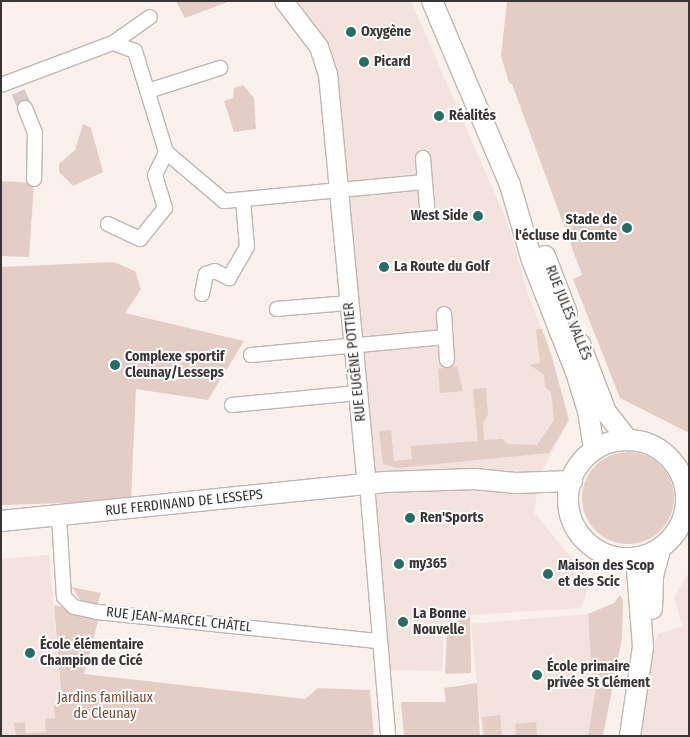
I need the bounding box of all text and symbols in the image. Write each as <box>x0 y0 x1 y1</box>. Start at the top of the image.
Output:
place label: Oxygène <box>361 24 411 40</box>
marker: Oxygène <box>345 26 357 38</box>
place label: Picard <box>374 54 411 70</box>
marker: Picard <box>358 56 370 68</box>
place label: Réalités <box>449 108 496 124</box>
marker: Réalités <box>433 110 445 122</box>
place label: West Side <box>411 208 468 224</box>
marker: West Side <box>472 210 484 222</box>
place label: Stade de l'écluse du Comte <box>515 212 617 244</box>
marker: Stade de l'écluse du Comte <box>621 222 633 234</box>
place label: La Route du Golf <box>394 259 489 275</box>
marker: La Route du Golf <box>378 261 390 273</box>
street label: RUE JULES VALLÈS <box>541 263 595 363</box>
street label: RUE EUGÈNE POTTIER <box>340 302 370 422</box>
place label: Complexe sportif Cleunay/Lesseps <box>125 349 224 382</box>
marker: Complexe sportif Cleunay/Lesseps <box>109 359 121 371</box>
street label: RUE FERDINAND DE LESSEPS <box>104 486 264 520</box>
place label: Ren'Sports <box>420 510 484 526</box>
marker: Ren'Sports <box>404 512 416 524</box>
place label: my365 <box>409 556 447 572</box>
marker: my365 <box>393 558 405 570</box>
place label: Maison des Scop et des Scic <box>558 558 654 590</box>
marker: Maison des Scop et des Scic <box>542 568 554 580</box>
street label: RUE JEAN-MARCEL CHÂTEL <box>105 604 253 636</box>
place label: La Bonne Nouvelle <box>413 606 466 638</box>
marker: La Bonne Nouvelle <box>397 616 409 628</box>
place label: École élémentaire Champion de Cicé <box>40 637 144 670</box>
marker: École élémentaire Champion de Cicé <box>24 647 36 659</box>
place label: École primaire privée St Clément <box>547 659 650 692</box>
marker: École primaire privée St Clément <box>531 669 543 681</box>
park label: Jardins familiaux de Cleunay <box>57 690 153 722</box>

